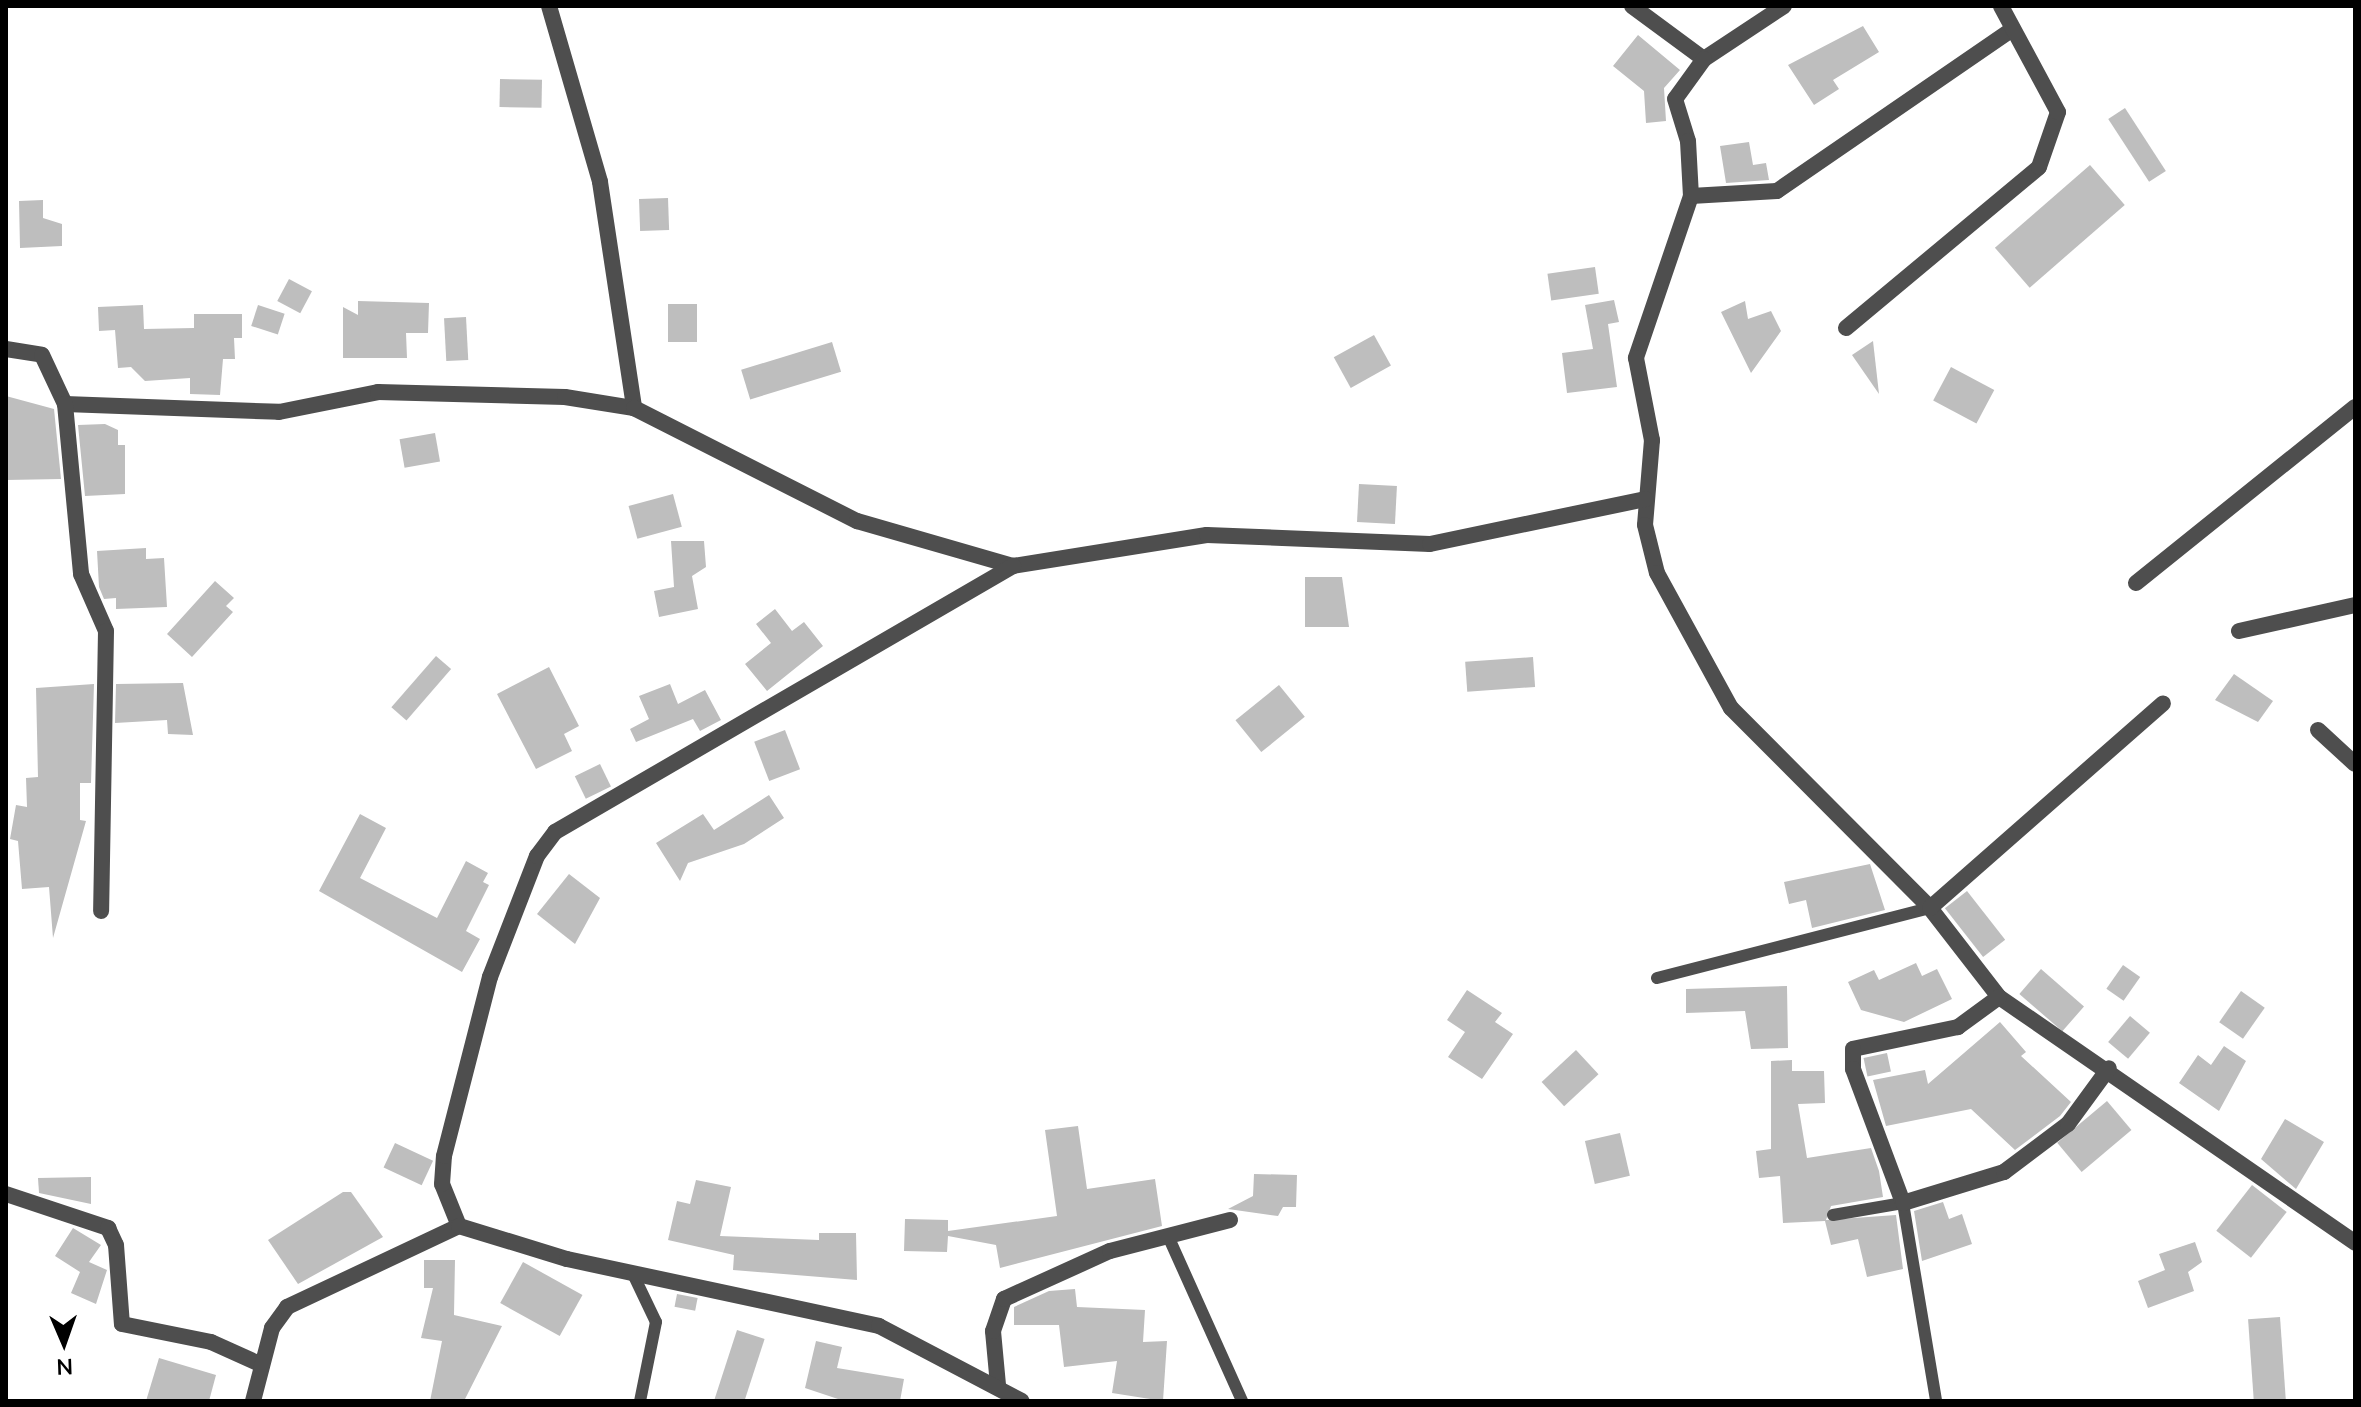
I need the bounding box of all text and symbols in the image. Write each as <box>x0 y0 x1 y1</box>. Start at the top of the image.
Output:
north arrow <box>24 1303 104 1383</box>
text: N <box>56 1353 74 1381</box>

